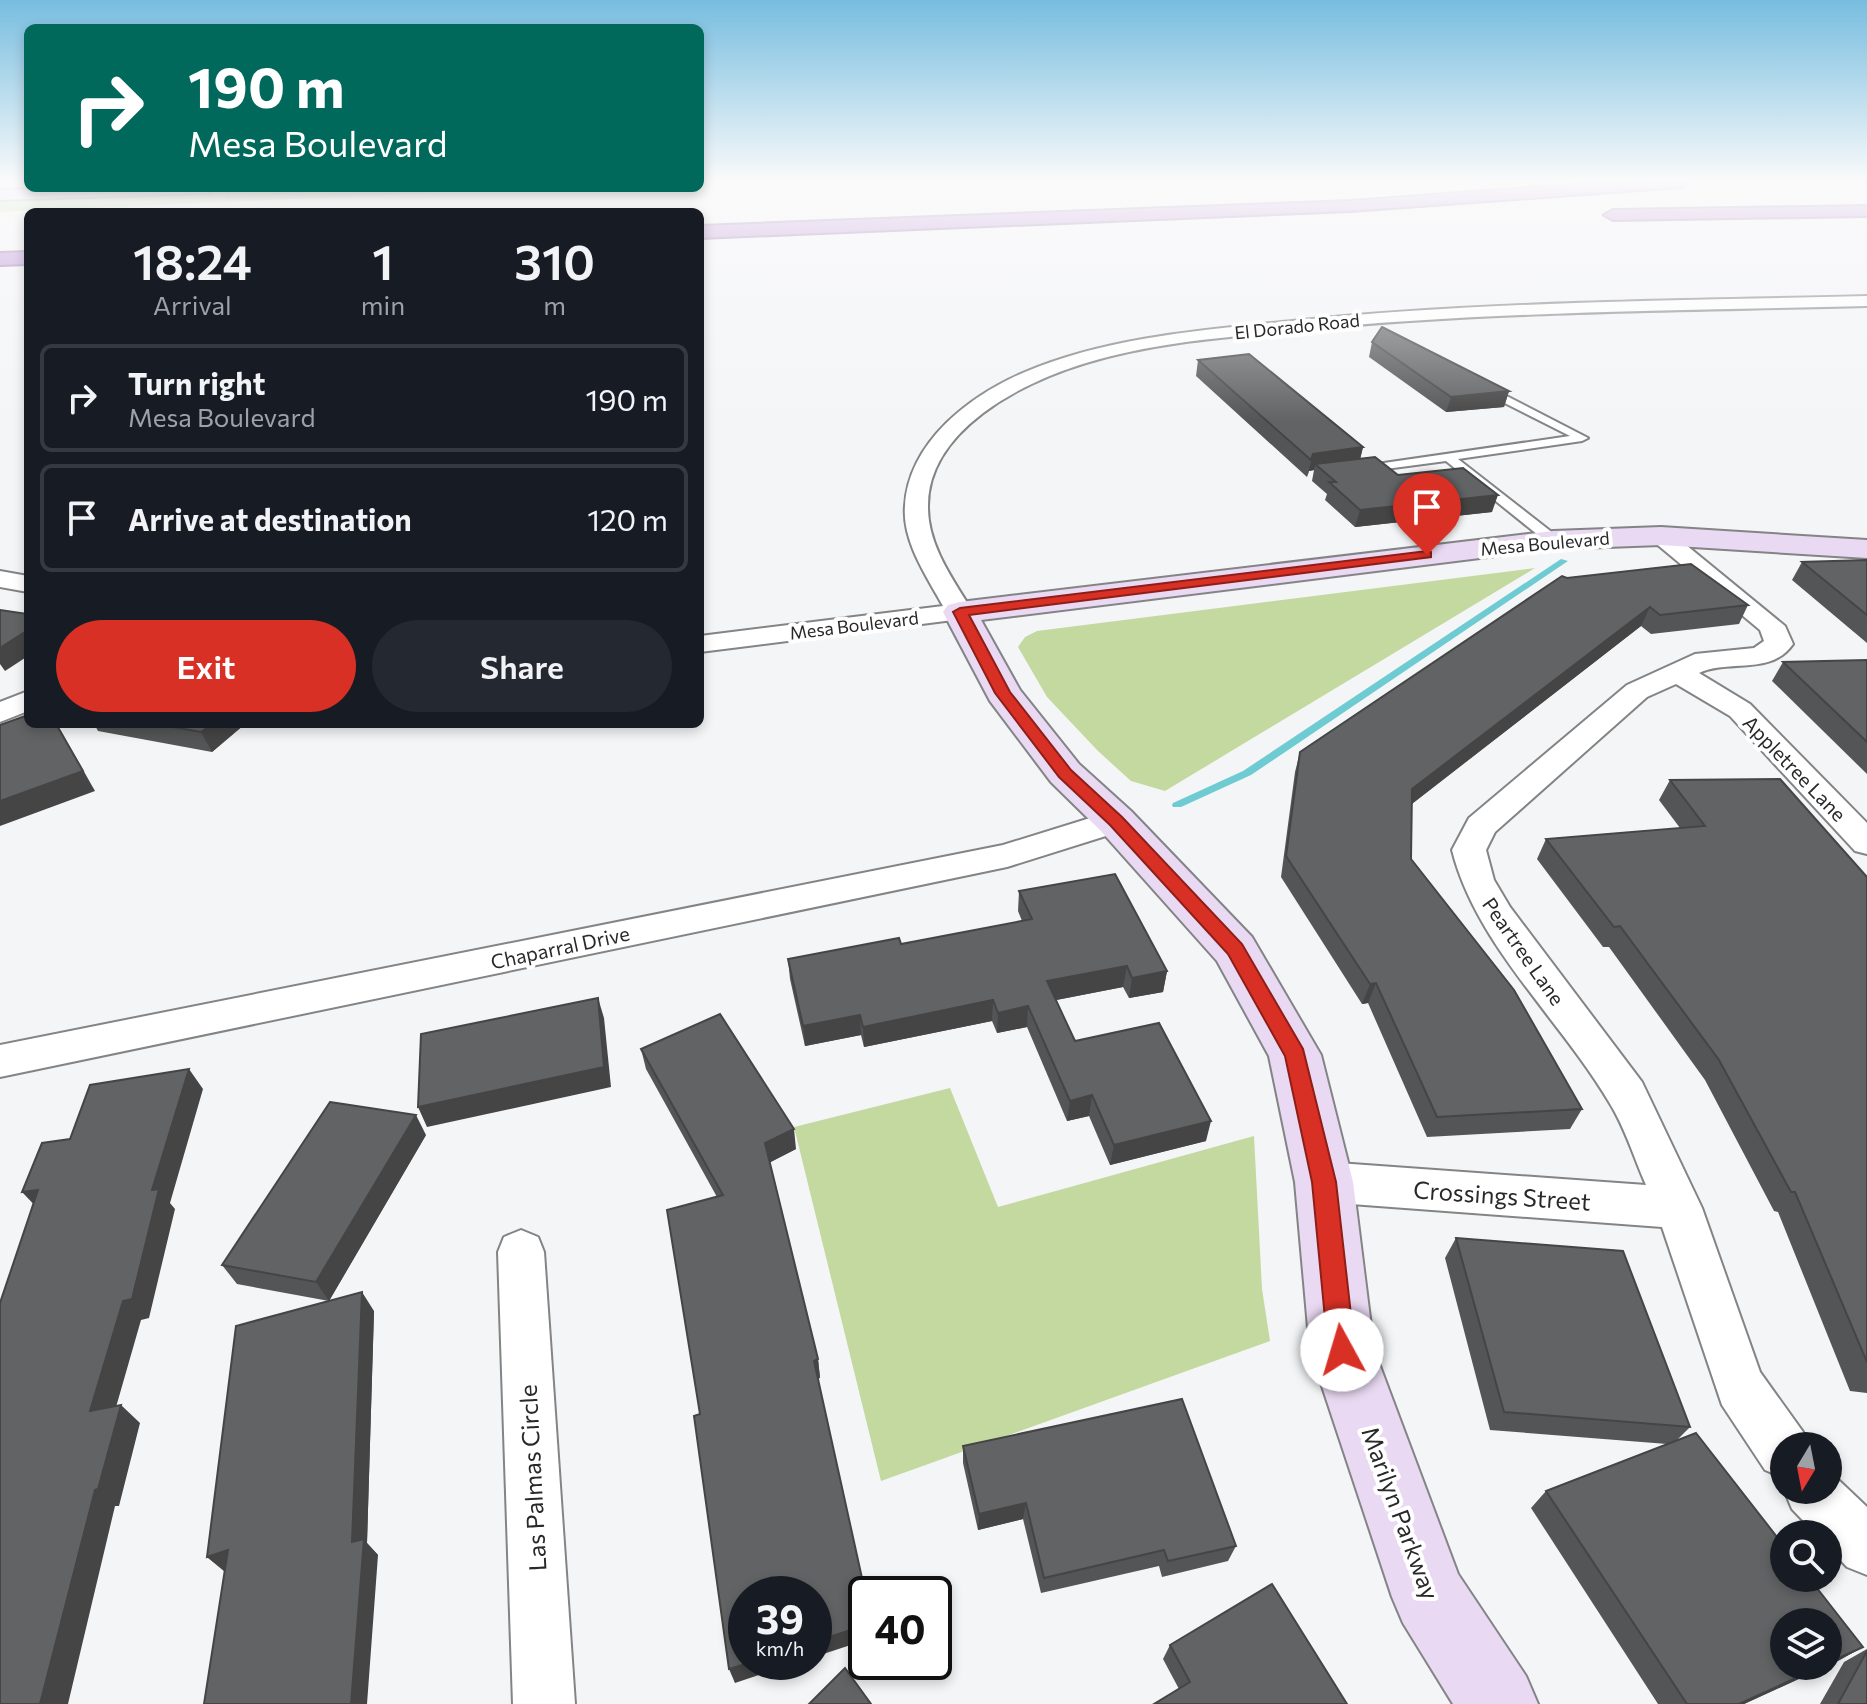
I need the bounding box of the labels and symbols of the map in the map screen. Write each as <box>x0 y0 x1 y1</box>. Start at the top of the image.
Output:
street label: El Dorado Road <box>1233 308 1361 344</box>
pin <box>1393 473 1461 555</box>
street label: Mesa Boulevard <box>1479 526 1611 560</box>
street label: Mesa Boulevard <box>788 606 920 644</box>
street label: Appletree Lane <box>1739 710 1851 826</box>
street label: Peartree Lane <box>1478 893 1570 1009</box>
street label: Chaparral Drive <box>488 921 632 973</box>
street label: Crossings Street <box>1412 1174 1592 1216</box>
position arrow <box>1300 1308 1384 1392</box>
street label: Las Palmas Circle <box>513 1384 551 1572</box>
street label: Marilyn Parkway <box>1356 1423 1446 1603</box>
north arrow <box>1770 1432 1842 1504</box>
speed limit sign: 40 <box>848 1576 952 1680</box>

